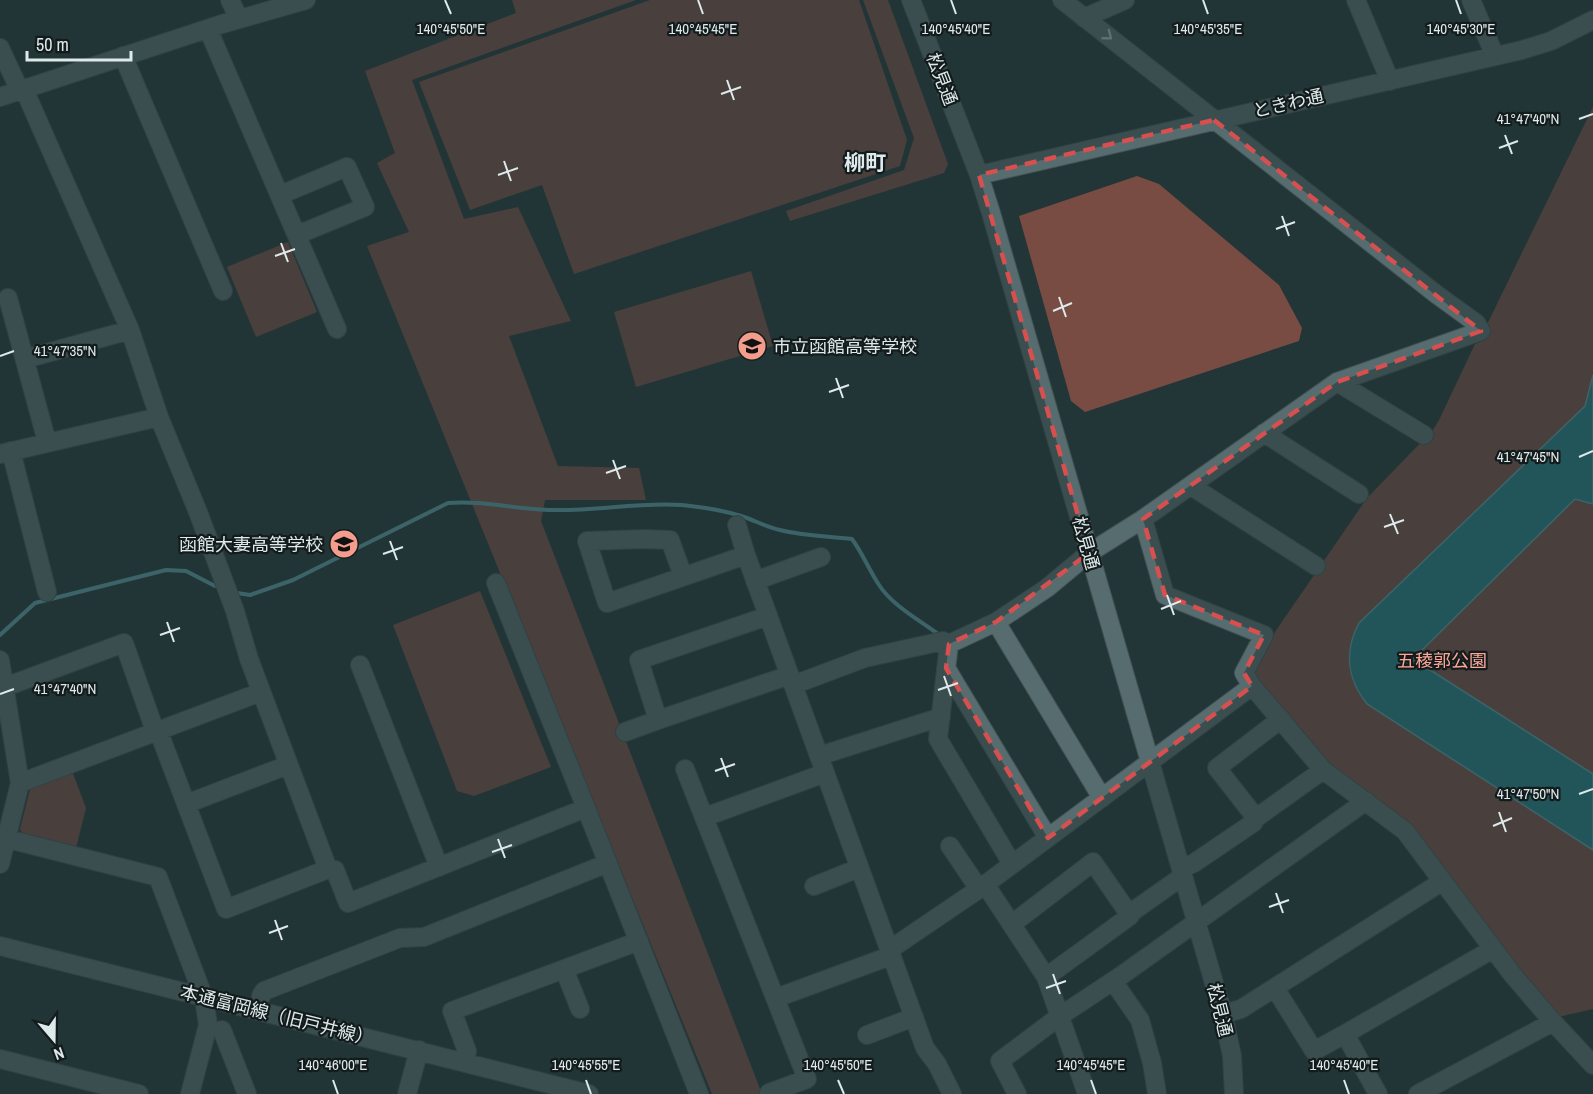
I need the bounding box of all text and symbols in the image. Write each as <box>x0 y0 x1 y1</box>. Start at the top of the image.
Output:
text: 140°45'50"E <box>417 18 485 39</box>
text: 140°45'45"E <box>669 18 737 39</box>
text: 140°45'40"E <box>922 18 990 39</box>
text: 140°45'35"E <box>1174 18 1242 39</box>
text: 140°45'30"E <box>1427 18 1495 39</box>
scale bar <box>27 24 130 62</box>
one-way arrow <box>1101 29 1112 40</box>
text: 50 m <box>36 32 69 57</box>
street label: 松見通 <box>921 49 963 109</box>
street label: ときわ通 <box>1250 83 1326 123</box>
text: 41°47'40"N <box>1497 108 1559 129</box>
district label: 柳町 <box>844 148 886 177</box>
school or university icon: 市立函館高等学校 <box>736 330 768 362</box>
place label: 市立函館高等学校 <box>773 334 917 359</box>
text: 41°47'35"N <box>34 340 96 361</box>
text: 41°47'45"N <box>1497 446 1559 467</box>
street label: 松見通 <box>1067 514 1105 572</box>
school or university icon: 函館大妻高等学校 <box>328 528 360 560</box>
place label: 函館大妻高等学校 <box>179 532 323 557</box>
park label: 五稜郭公園 <box>1397 648 1487 673</box>
text: 41°47'40"N <box>34 678 96 699</box>
text: 41°47'50"N <box>1497 783 1559 804</box>
street label: 本通富岡線（旧戸井線） <box>178 979 376 1051</box>
street label: 松見通 <box>1201 981 1239 1039</box>
north arrow <box>24 1010 84 1070</box>
text: N <box>51 1042 67 1066</box>
text: 140°46'00"E <box>299 1054 367 1075</box>
text: 140°45'55"E <box>552 1054 620 1075</box>
text: 140°45'50"E <box>804 1054 872 1075</box>
text: 140°45'45"E <box>1057 1054 1125 1075</box>
text: 140°45'40"E <box>1310 1054 1378 1075</box>

